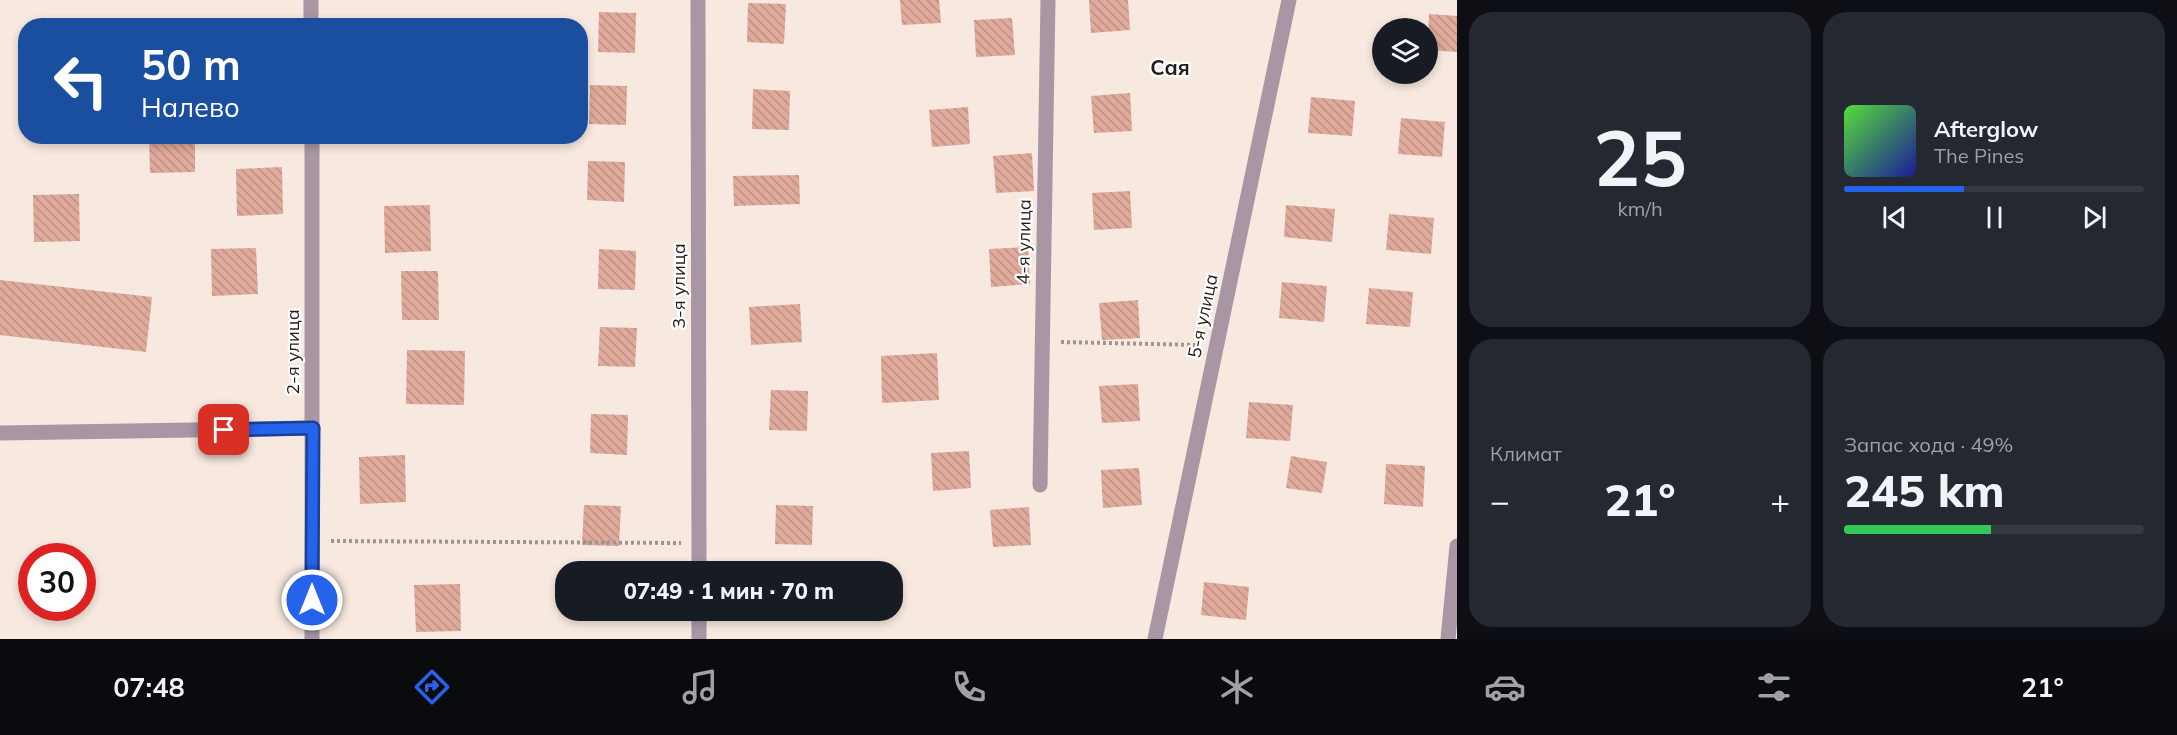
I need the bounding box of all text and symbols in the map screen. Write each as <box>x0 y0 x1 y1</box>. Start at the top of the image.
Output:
map controls <box>1372 18 1438 84</box>
button: layers <box>1372 18 1438 84</box>
text: 50 m <box>141 38 241 91</box>
icon: left <box>42 42 120 120</box>
district label: Сая <box>1150 54 1190 80</box>
text: Налево <box>141 90 240 124</box>
text: 25 <box>1593 108 1687 206</box>
text: Afterglow <box>1934 115 2038 143</box>
text: The Pines <box>1934 143 2024 168</box>
text: km/h <box>1617 196 1663 221</box>
street label: 4-я улица <box>1011 199 1036 285</box>
icon: previous <box>1878 201 1911 234</box>
icon: pause <box>1978 201 2011 234</box>
icon: next <box>2078 201 2111 234</box>
street label: 3-я улица <box>667 243 690 329</box>
street label: 5-я улица <box>1182 272 1223 360</box>
street label: 2-я улица <box>281 309 304 395</box>
pin <box>198 404 249 455</box>
icon: arrive <box>207 413 240 446</box>
text: Запас хода · 49% <box>1844 432 2013 457</box>
text: Климат <box>1490 441 1562 466</box>
text: 245 km <box>1844 462 2005 518</box>
text: 21° <box>1604 471 1676 527</box>
text: − <box>1490 480 1510 521</box>
text: + <box>1770 480 1790 521</box>
speed limit sign: 30 <box>18 543 96 621</box>
position arrow <box>280 568 344 632</box>
text: 07:49 · 1 мин · 70 m <box>624 577 834 605</box>
icon: directions <box>411 666 453 708</box>
icon: music <box>679 666 721 708</box>
icon: phone <box>948 666 990 708</box>
icon: climate <box>1216 666 1258 708</box>
icon: car <box>1484 666 1526 708</box>
icon: filters <box>1753 666 1795 708</box>
text: 07:48 <box>113 670 185 704</box>
text: 21° <box>2021 670 2064 704</box>

